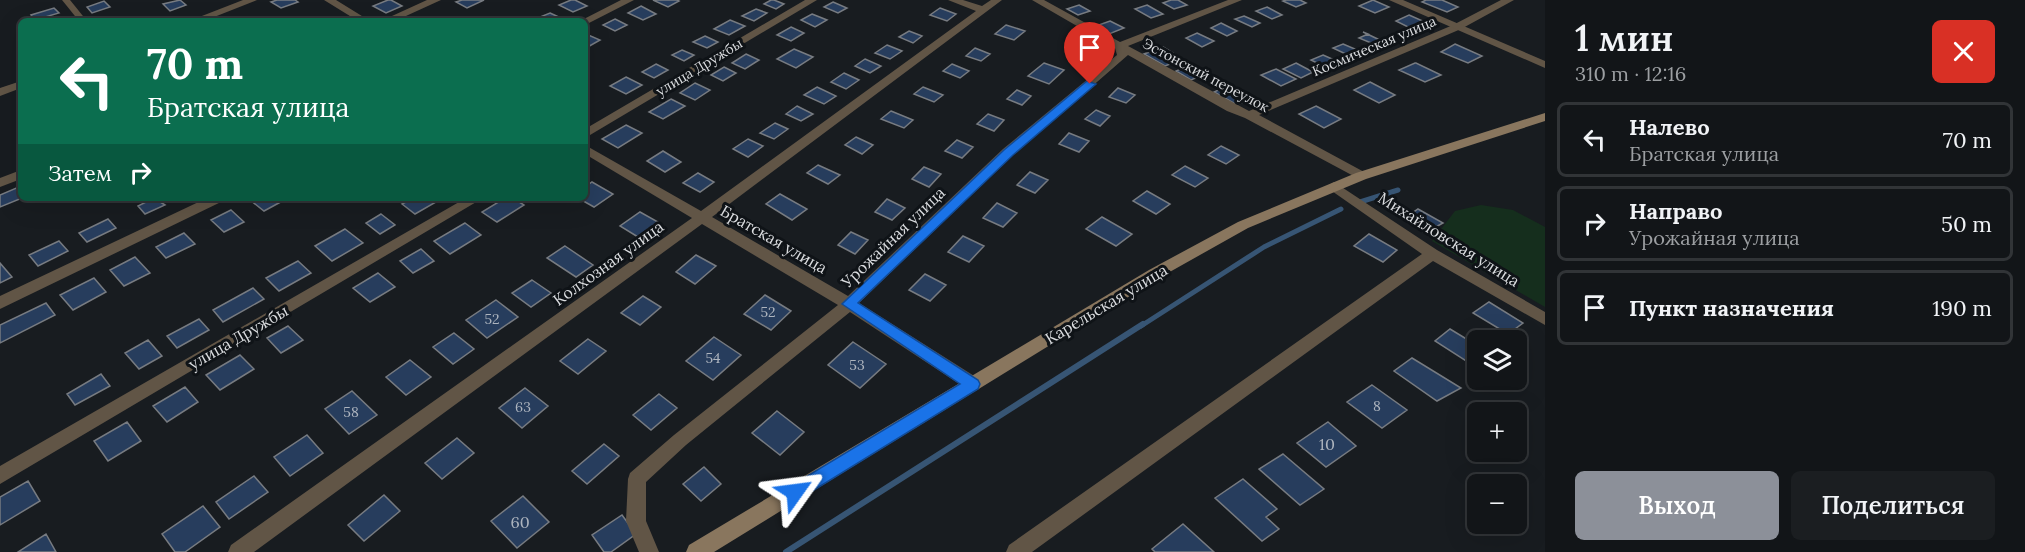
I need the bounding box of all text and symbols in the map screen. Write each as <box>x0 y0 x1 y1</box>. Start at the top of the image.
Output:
street label: Космическая улица <box>1309 12 1439 80</box>
text: 1 мин <box>1575 15 1673 61</box>
button: close <box>1932 20 1995 83</box>
pin <box>1064 22 1115 84</box>
icon: arrive <box>1073 31 1106 64</box>
street label: улица Дружбы <box>652 34 746 100</box>
street label: Эстонский переулок <box>1140 34 1273 116</box>
text: 70 m <box>147 37 243 91</box>
icon: left <box>48 42 126 120</box>
text: 310 m · 12:16 <box>1575 61 1686 86</box>
text: Братская улица <box>147 90 349 124</box>
text: Налево <box>1629 113 1710 141</box>
icon: left <box>1578 123 1611 156</box>
text: 70 m <box>1943 126 1992 154</box>
text: Братская улица <box>1629 141 1779 166</box>
icon: right <box>124 156 157 189</box>
text: Затем <box>48 159 112 187</box>
street label: Урожайная улица <box>836 182 949 292</box>
street label: Михайловская улица <box>1375 187 1523 291</box>
text: Направо <box>1629 197 1723 225</box>
street label: Братская улица <box>717 200 831 278</box>
icon: right <box>1578 207 1611 240</box>
text: 50 m <box>1941 210 1992 238</box>
street label: Колхозная улица <box>549 216 667 310</box>
text: Урожайная улица <box>1629 225 1800 250</box>
street label: Карельская улица <box>1041 260 1171 348</box>
icon: arrive <box>1578 291 1611 324</box>
text: Пункт назначения <box>1629 294 1834 322</box>
text: 190 m <box>1932 294 1992 322</box>
street label: улица Дружбы <box>184 300 292 374</box>
house number: 52 <box>760 303 776 321</box>
house number: 52 <box>484 310 500 328</box>
map controls <box>1467 330 1527 534</box>
button: layers <box>1467 330 1527 390</box>
house number: 54 <box>705 349 721 367</box>
house number: 53 <box>849 356 865 374</box>
house number: 8 <box>1373 397 1381 415</box>
house number: 63 <box>515 398 531 416</box>
button: + <box>1467 402 1527 462</box>
house number: 58 <box>343 403 359 421</box>
house number: 10 <box>1319 434 1335 454</box>
position arrow <box>763 460 827 524</box>
button: Выход <box>1575 471 1779 540</box>
button: Поделиться <box>1791 471 1995 540</box>
button: − <box>1467 474 1527 534</box>
house number: 60 <box>510 512 530 532</box>

